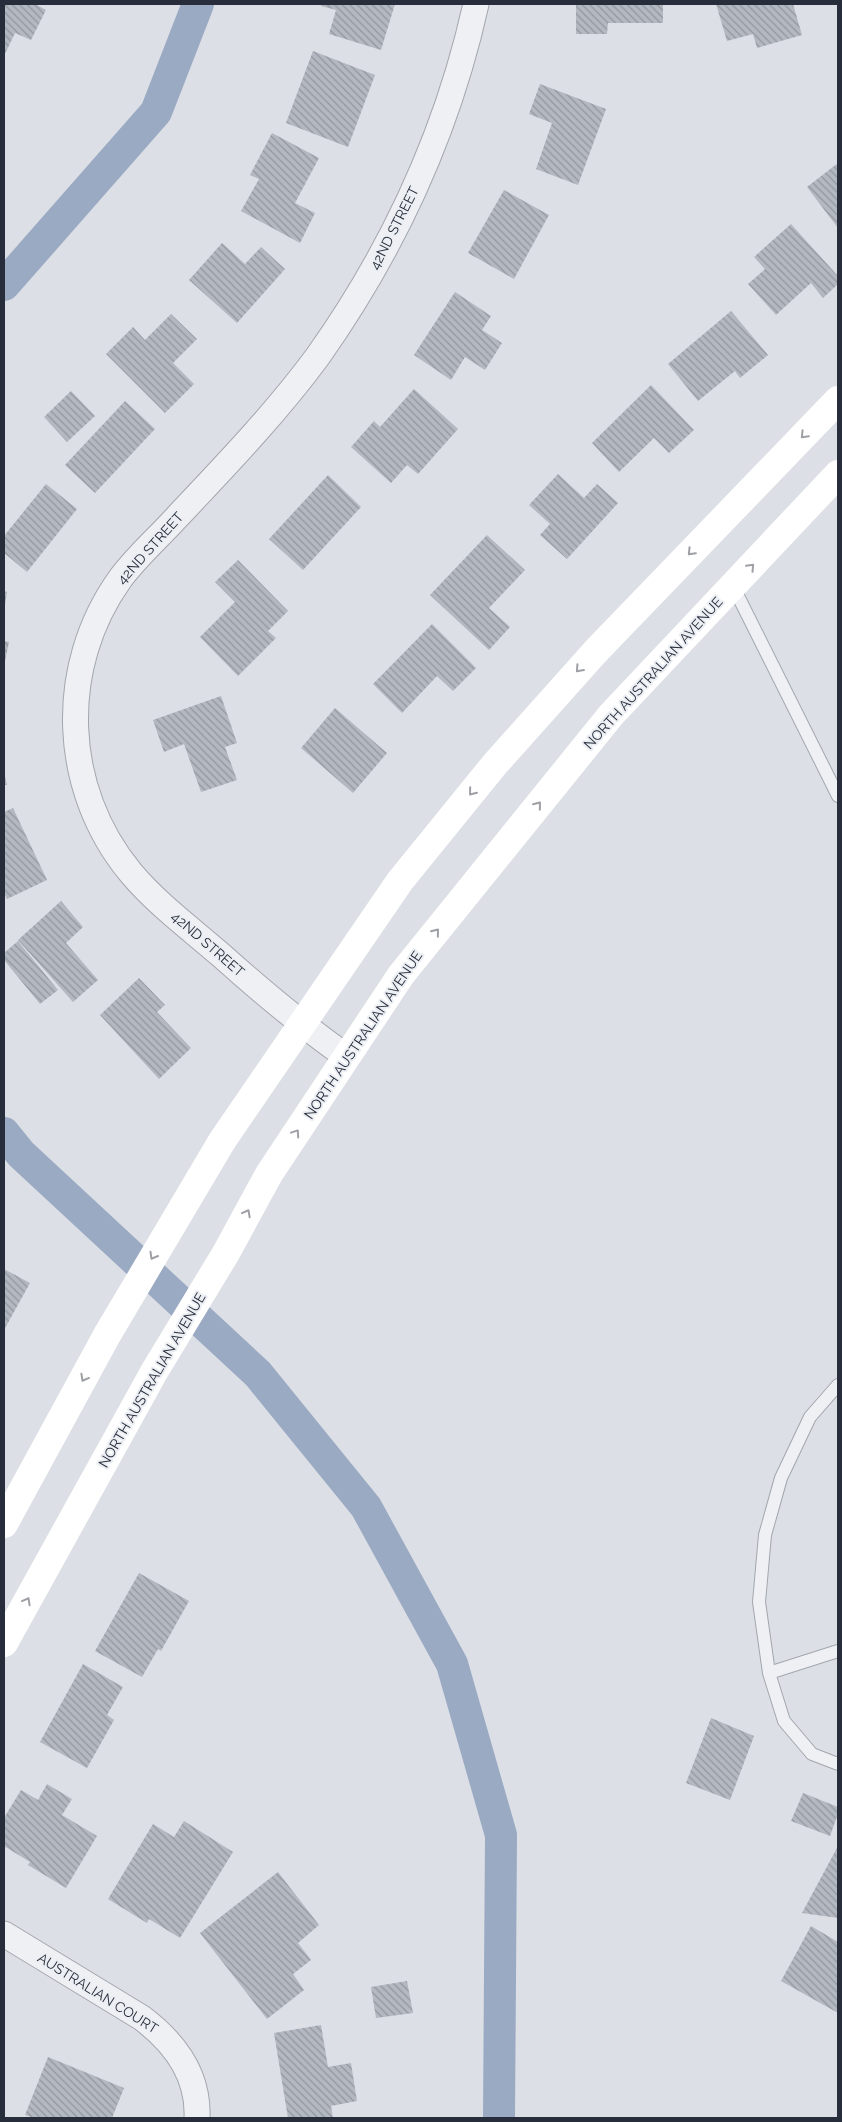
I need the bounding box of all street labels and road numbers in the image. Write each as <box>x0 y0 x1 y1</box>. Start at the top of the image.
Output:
street label: 42ND STREET <box>366 183 422 272</box>
street label: 42ND STREET <box>114 508 187 587</box>
street label: NORTH AUSTRALIAN AVENUE <box>580 594 726 752</box>
street label: 42ND STREET <box>168 908 248 980</box>
street label: NORTH AUSTRALIAN AVENUE <box>301 948 425 1122</box>
street label: NORTH AUSTRALIAN AVENUE <box>95 1290 209 1470</box>
street label: AUSTRALIAN COURT <box>35 1949 161 2037</box>

